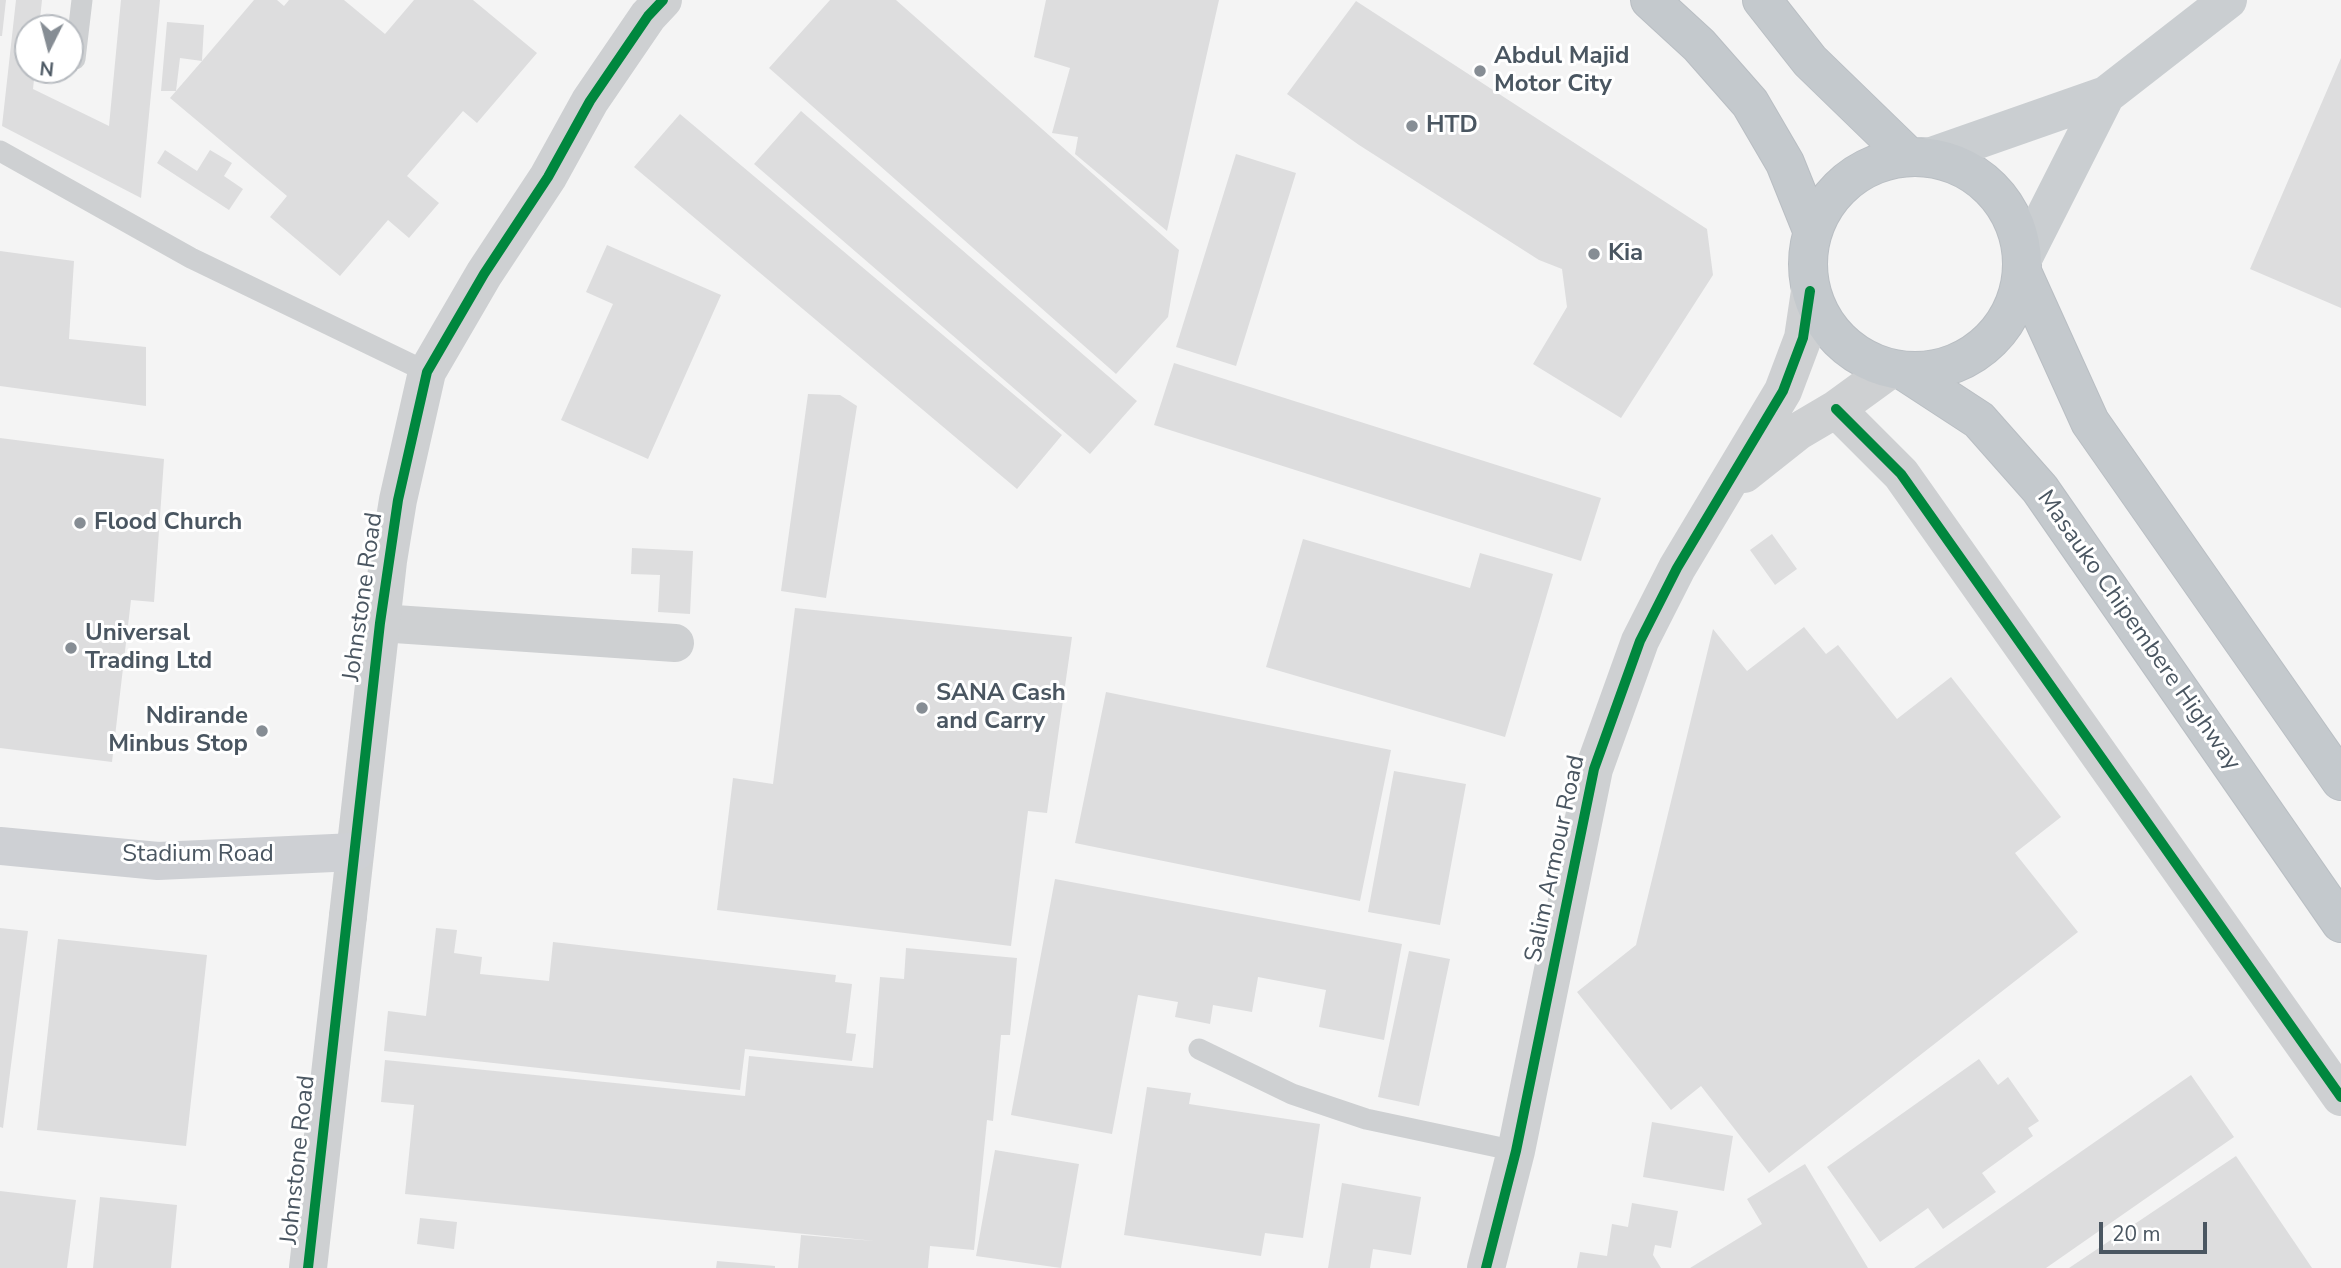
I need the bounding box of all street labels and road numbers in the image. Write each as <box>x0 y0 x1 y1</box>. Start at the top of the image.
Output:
street label: Masauko Chipembere Highway <box>2030 485 2246 777</box>
street label: Johnstone Road <box>338 511 390 683</box>
street label: Salim Armour Road <box>1520 753 1592 965</box>
street label: Stadium Road <box>122 841 274 869</box>
street label: Johnstone Road <box>276 1074 322 1246</box>

